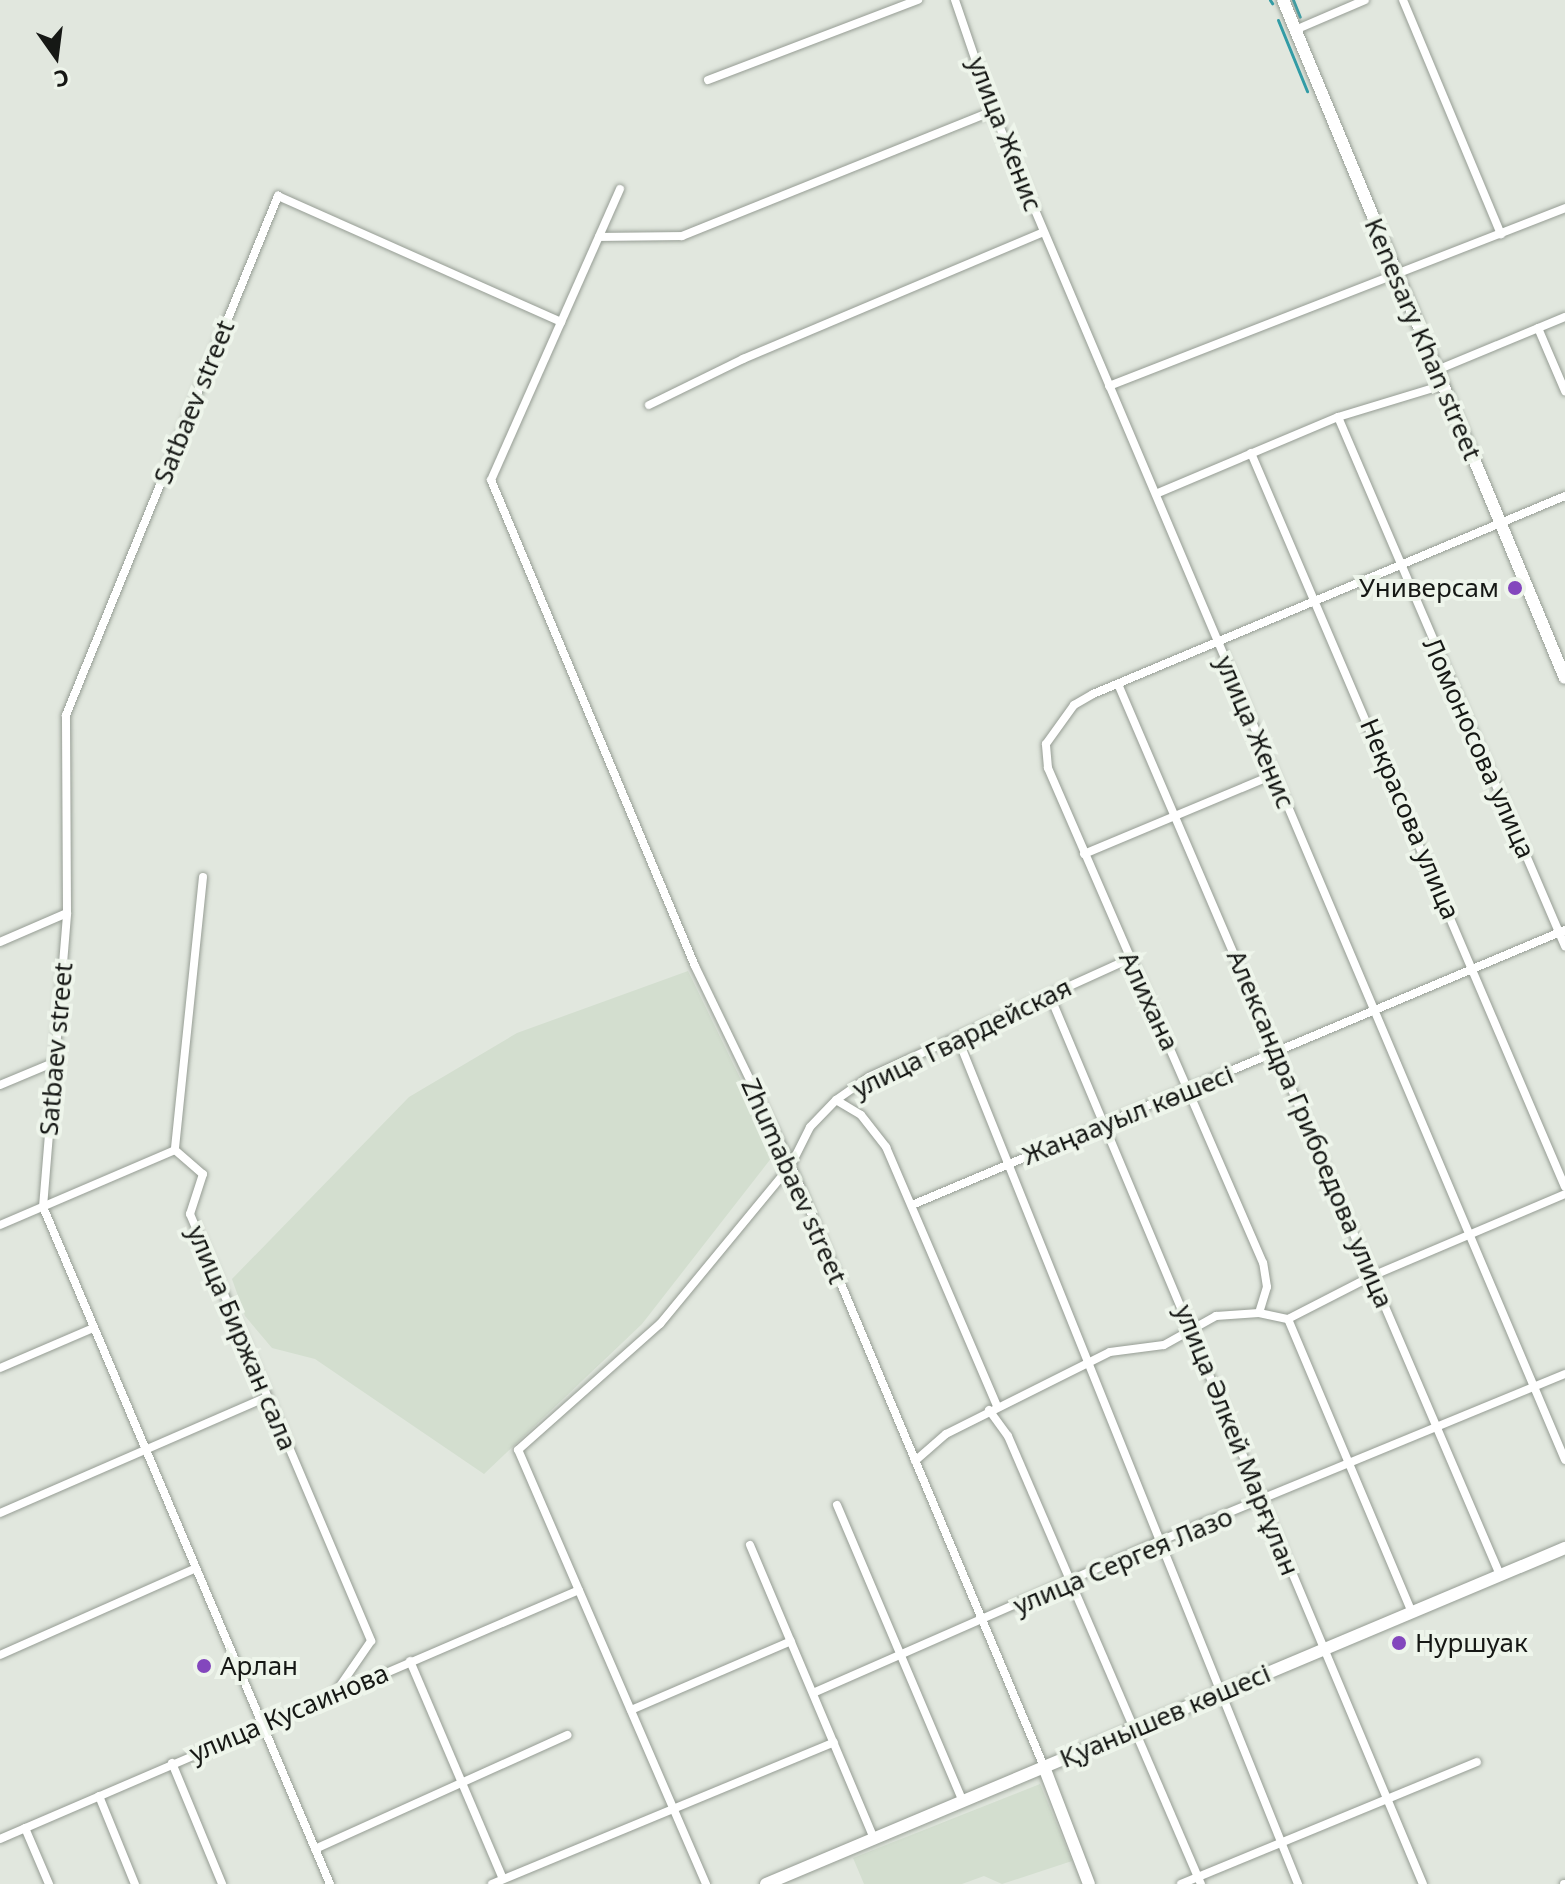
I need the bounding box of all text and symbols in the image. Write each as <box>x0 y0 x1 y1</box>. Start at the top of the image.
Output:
north arrow <box>16 16 96 96</box>
street label: улица Женис <box>961 52 1049 216</box>
text: С <box>51 63 72 96</box>
street label: Kenesary Khan street <box>1358 213 1488 465</box>
street label: Satbaev street <box>147 316 241 488</box>
place label: Универсам <box>1359 572 1499 604</box>
marker: Универсам <box>1506 579 1524 597</box>
street label: Ломоносова улица <box>1416 633 1542 863</box>
street label: улица Женис <box>1209 651 1301 813</box>
street label: Некрасова улица <box>1354 714 1466 924</box>
street label: Александра Грибоедова улица <box>1220 945 1400 1313</box>
street label: Алихана <box>1113 947 1185 1055</box>
street label: Satbaev street <box>33 961 79 1137</box>
street label: улица Гвардейская <box>848 972 1076 1104</box>
street label: Жаңаауыл көшесі <box>1018 1058 1238 1172</box>
street label: Zhumabaev street <box>735 1074 853 1288</box>
street label: улица Биржан сала <box>181 1221 303 1455</box>
street label: улица Әлкей Марғұлан <box>1168 1300 1306 1580</box>
street label: улица Сергея Лазо <box>1009 1501 1237 1621</box>
place label: Нуршуак <box>1415 1627 1528 1659</box>
marker: Нуршуак <box>1390 1634 1408 1652</box>
place label: Арлан <box>220 1650 298 1682</box>
street label: улица Кусаинова <box>185 1657 393 1769</box>
marker: Арлан <box>195 1657 213 1675</box>
street label: Қуанышев көшесі <box>1055 1658 1275 1774</box>

